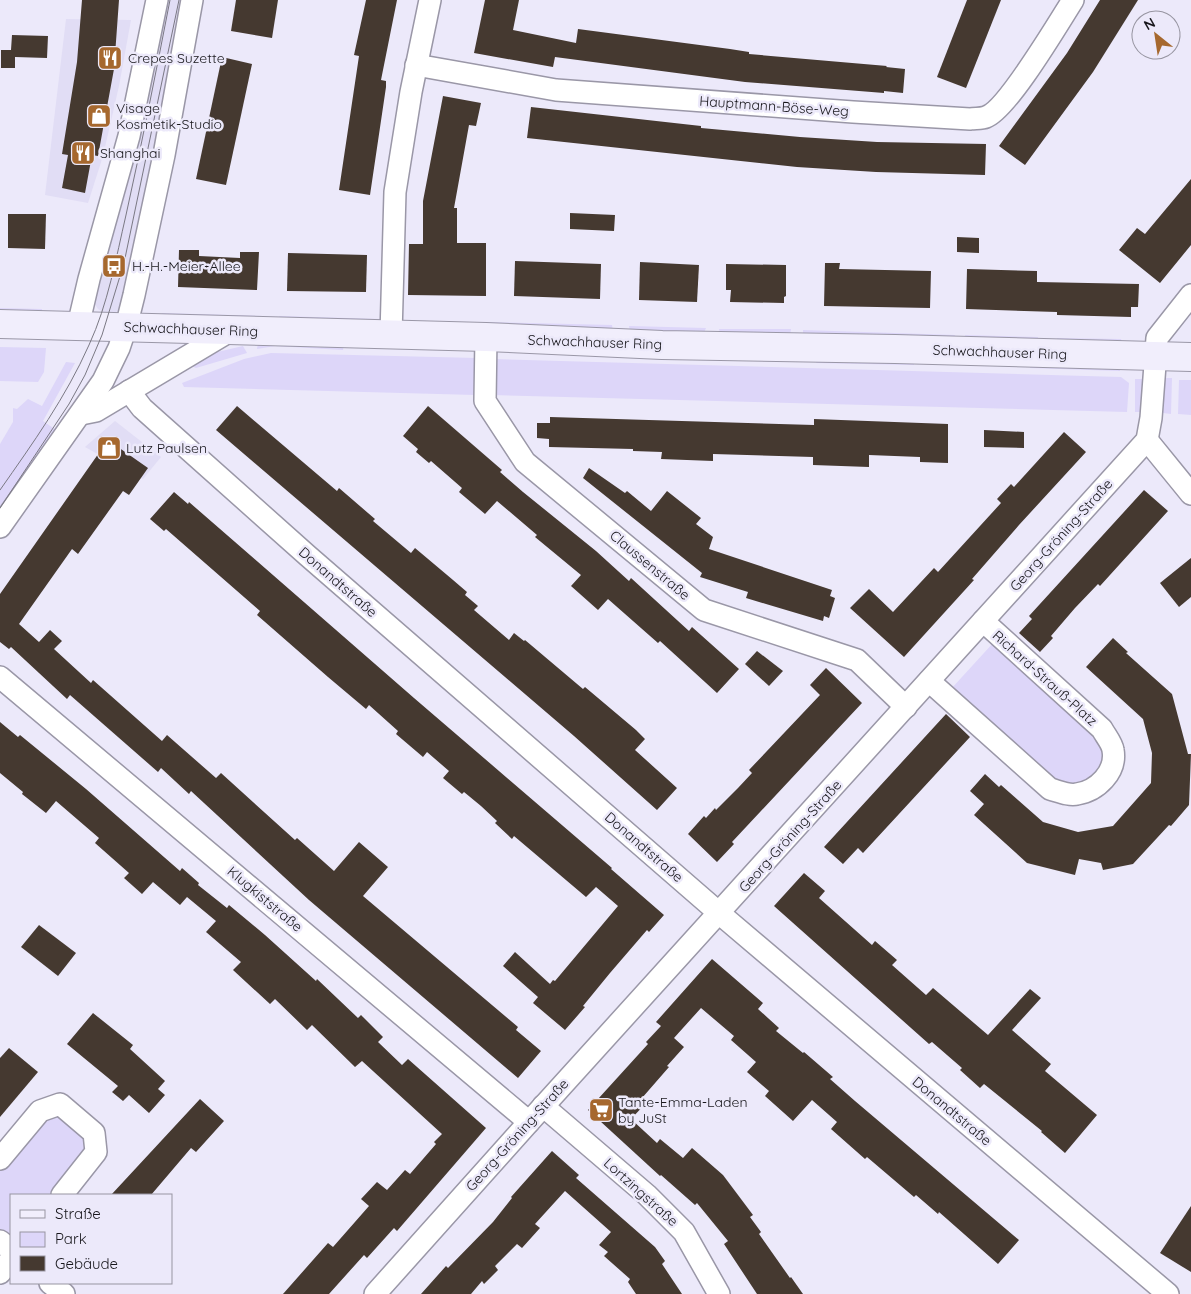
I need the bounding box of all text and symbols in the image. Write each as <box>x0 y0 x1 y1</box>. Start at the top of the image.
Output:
north arrow <box>1131 10 1181 60</box>
text: N <box>1141 13 1158 34</box>
restaurant icon: Crepes Suzette <box>97 45 123 71</box>
place label: Crepes Suzette <box>128 49 225 67</box>
street label: Hauptmann-Böse-Weg <box>699 92 849 120</box>
place label: Visage Kosmetik-Studio <box>116 99 222 133</box>
shop icon: Visage Kosmetik-Studio <box>86 103 112 129</box>
restaurant icon: Shanghai <box>70 140 96 166</box>
place label: Shanghai <box>100 144 161 162</box>
bus stop icon: H.-H.-Meier-Allee <box>101 253 127 279</box>
place label: H.-H.-Meier-Allee <box>132 257 241 275</box>
street label: Schwachhauser Ring <box>123 318 259 340</box>
street label: Schwachhauser Ring <box>527 331 663 353</box>
street label: Schwachhauser Ring <box>932 341 1068 363</box>
shop icon: Lutz Paulsen <box>96 435 122 461</box>
place label: Lutz Paulsen <box>126 439 207 457</box>
street label: Georg-Gröning-Straße <box>1006 475 1116 595</box>
street label: Claussenstraße <box>606 526 694 604</box>
street label: Donandtstraße <box>295 543 381 621</box>
street label: Richard-Strauß-Platz <box>989 626 1101 730</box>
street label: Georg-Gröning-Straße <box>735 776 845 896</box>
street label: Donandtstraße <box>601 808 687 886</box>
street label: Klugkiststraße <box>224 862 306 936</box>
street label: Donandtstraße <box>909 1073 995 1150</box>
street label: Georg-Gröning-Straße <box>462 1075 572 1195</box>
place label: Tante-Emma-Laden by JuSt <box>618 1093 748 1127</box>
supermarket icon: Tante-Emma-Laden by JuSt <box>588 1097 614 1123</box>
street label: Lortzingstraße <box>600 1154 682 1230</box>
legend <box>10 1194 172 1284</box>
text: Straße <box>55 1204 101 1223</box>
text: Park <box>55 1229 87 1248</box>
text: Gebäude <box>55 1254 118 1273</box>

